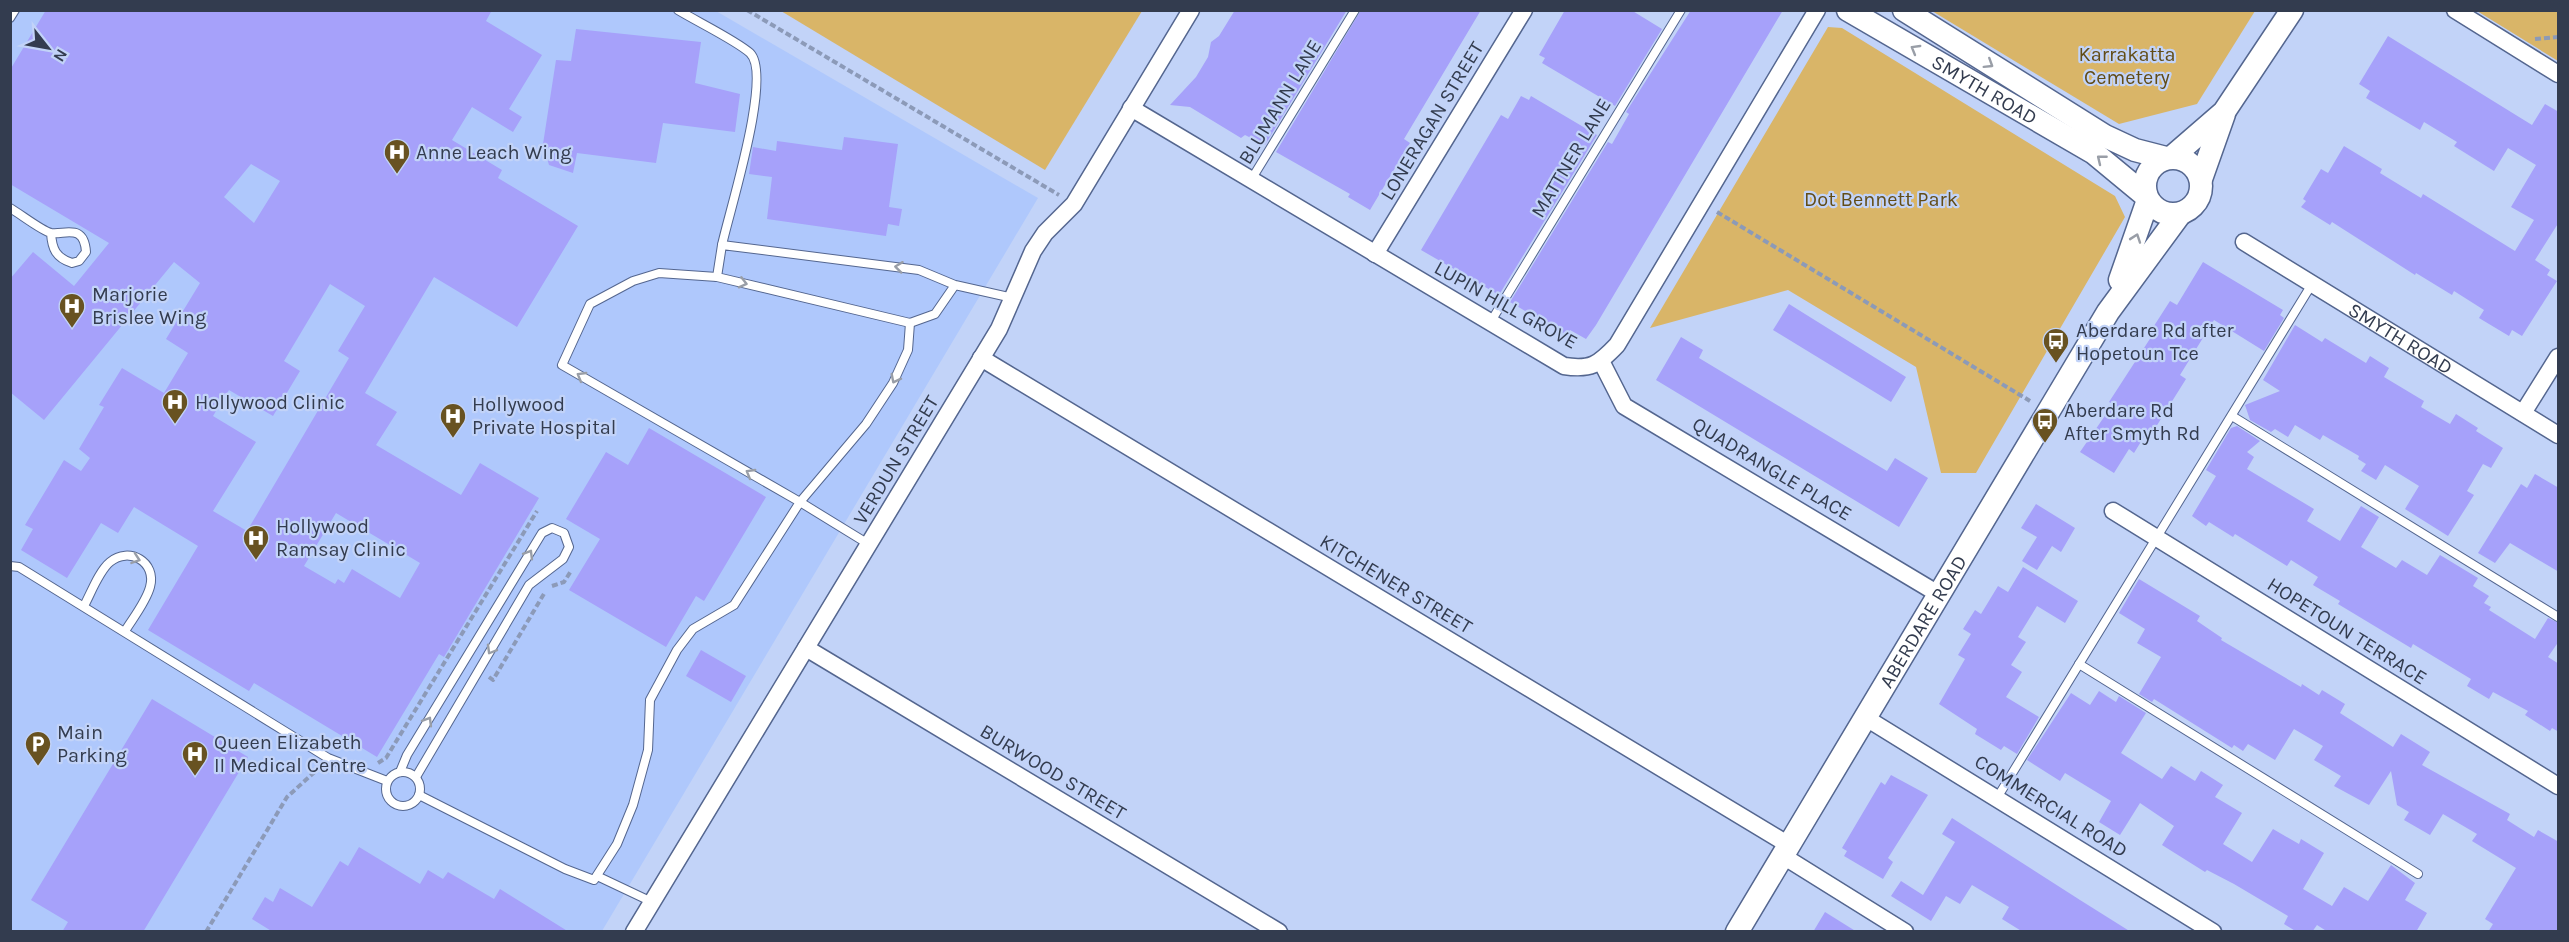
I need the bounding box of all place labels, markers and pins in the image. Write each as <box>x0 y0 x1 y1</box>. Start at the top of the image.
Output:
hospital icon: Anne Leach Wing <box>382 137 412 175</box>
place label: Anne Leach Wing <box>416 141 572 164</box>
place label: Marjorie Brislee Wing <box>92 283 206 329</box>
hospital icon: Marjorie Brislee Wing <box>57 291 87 329</box>
place label: Aberdare Rd after Hopetoun Tce <box>2076 319 2234 365</box>
bus stop icon: Aberdare Rd after Hopetoun Tce <box>2041 326 2071 364</box>
hospital icon: Hollywood Clinic <box>160 387 190 425</box>
place label: Hollywood Clinic <box>195 391 345 414</box>
place label: Hollywood Private Hospital <box>472 393 616 439</box>
place label: Aberdare Rd After Smyth Rd <box>2064 399 2200 445</box>
hospital icon: Hollywood Private Hospital <box>438 401 468 439</box>
bus stop icon: Aberdare Rd After Smyth Rd <box>2030 406 2060 444</box>
place label: Hollywood Ramsay Clinic <box>276 515 406 561</box>
hospital icon: Hollywood Ramsay Clinic <box>241 523 271 561</box>
place label: Main Parking <box>57 721 127 767</box>
parking icon: Main Parking <box>23 729 53 767</box>
place label: Queen Elizabeth II Medical Centre <box>214 731 366 777</box>
hospital icon: Queen Elizabeth II Medical Centre <box>180 739 210 777</box>

